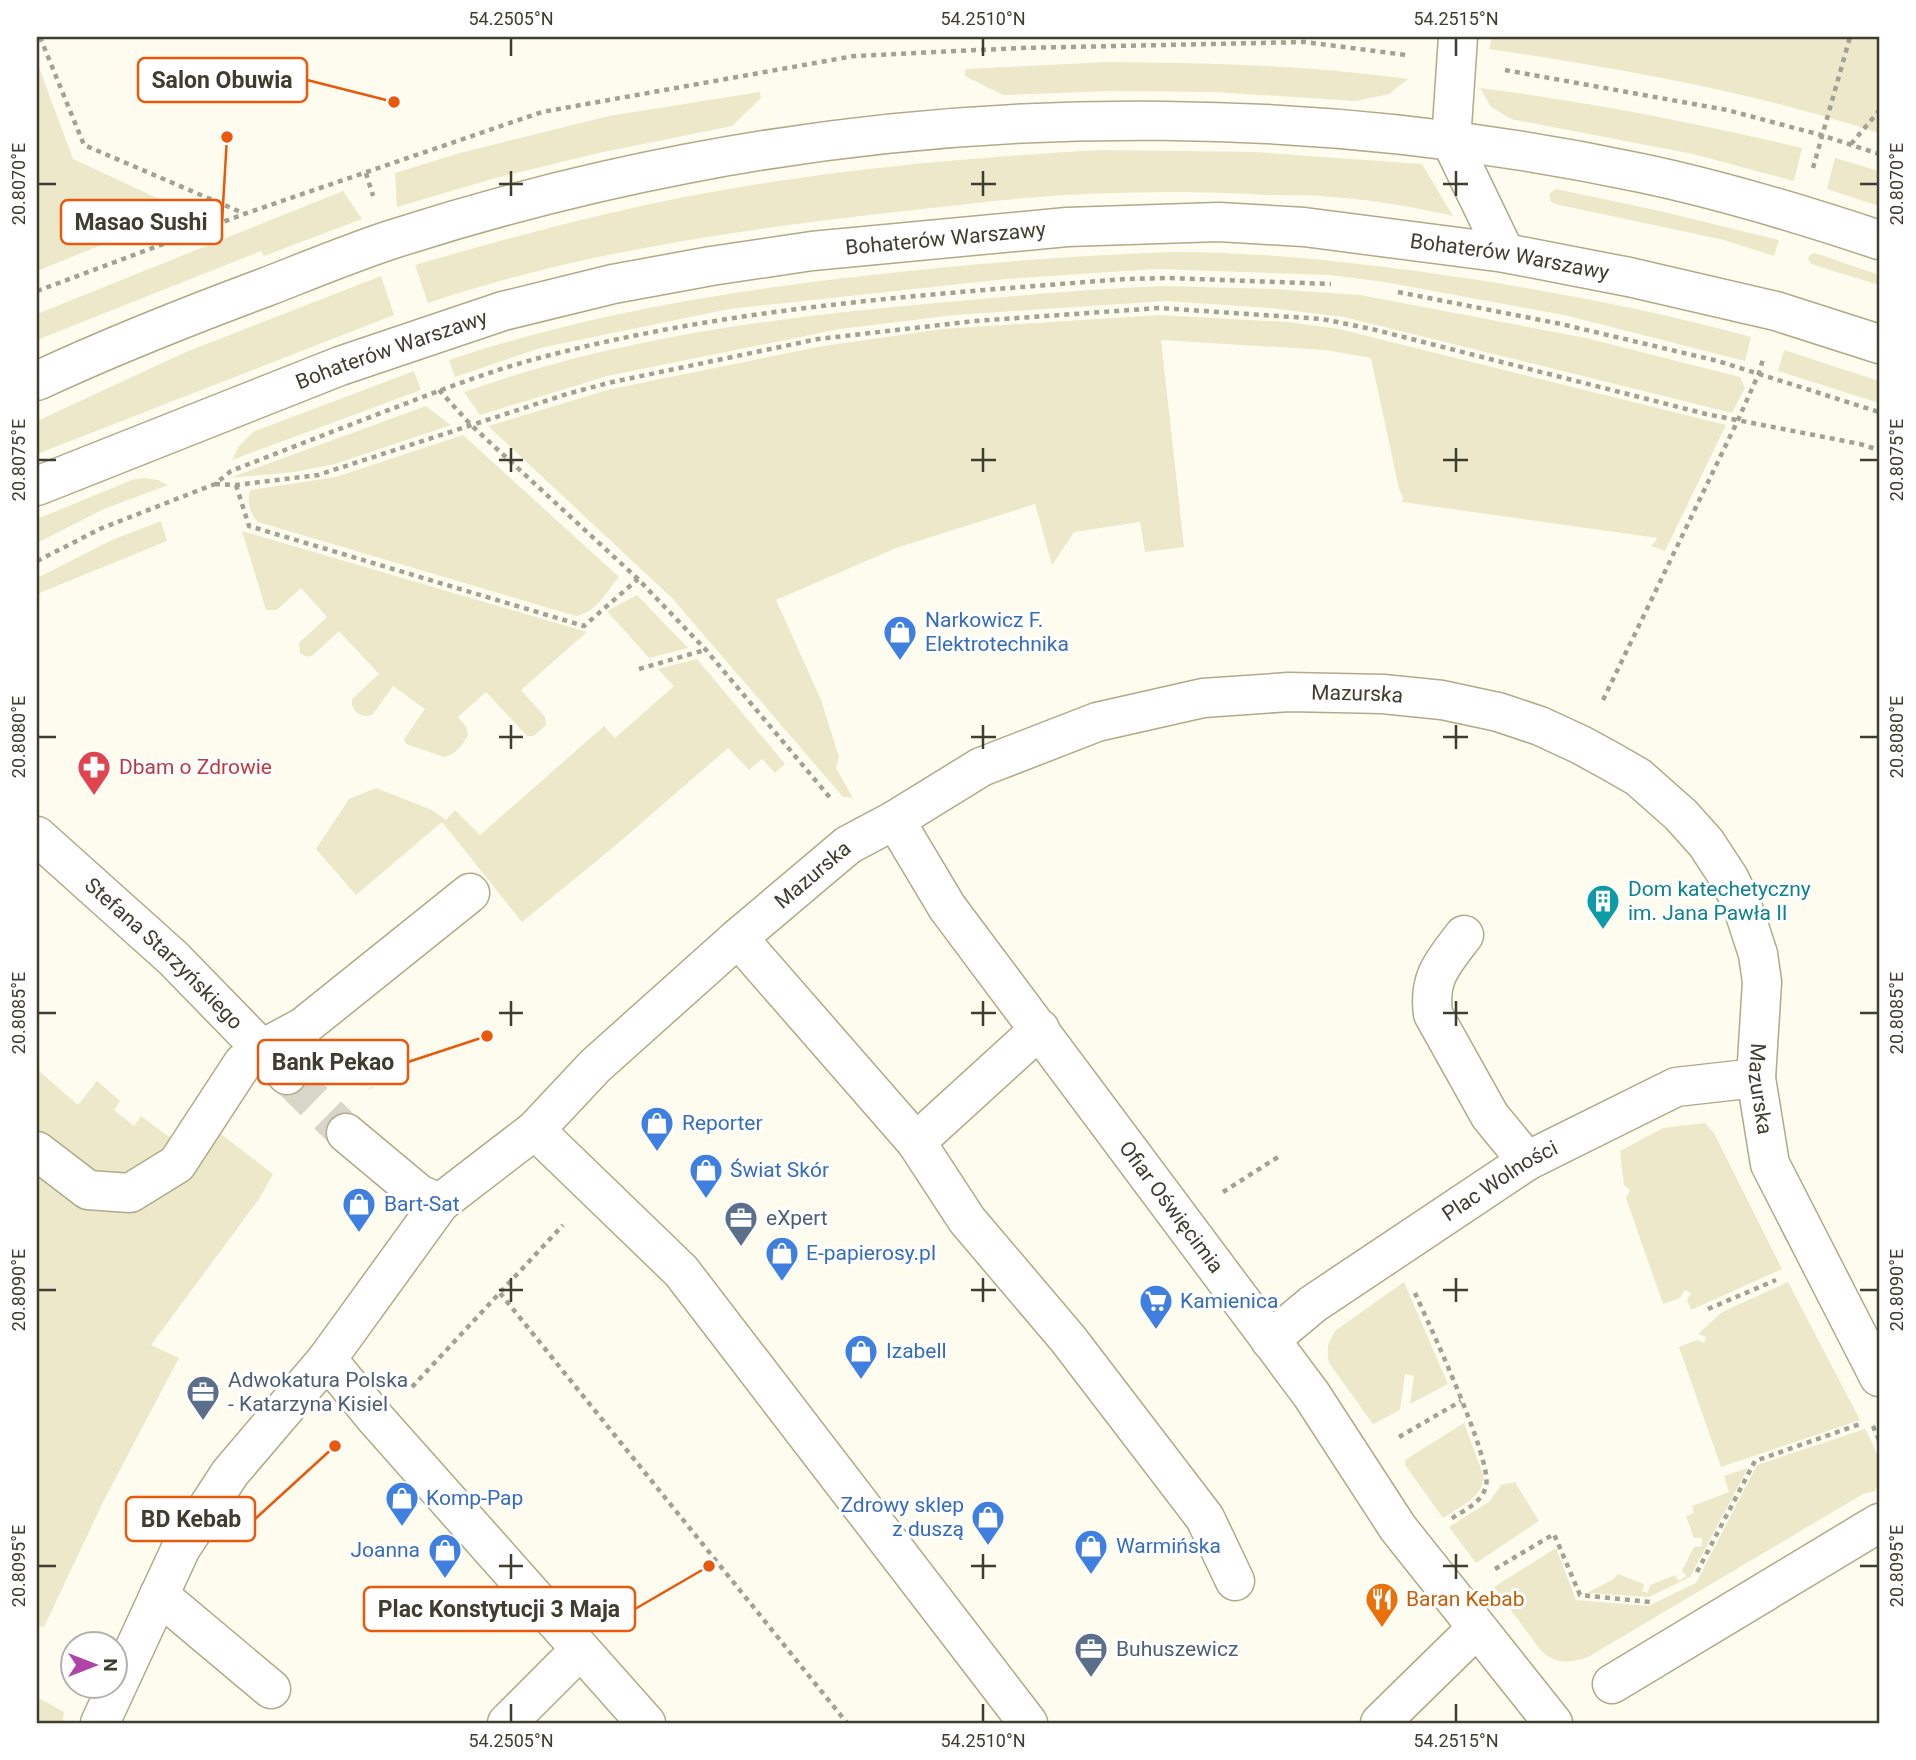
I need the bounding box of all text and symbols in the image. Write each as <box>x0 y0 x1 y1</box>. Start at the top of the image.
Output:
text: 54.2505°N <box>468 8 554 29</box>
text: 54.2510°N <box>940 8 1026 29</box>
text: 54.2515°N <box>1413 8 1499 29</box>
callout: Salon Obuwia <box>138 58 307 102</box>
text: Salon Obuwia <box>151 67 293 94</box>
text: 20.8070°E <box>8 143 29 225</box>
text: 20.8070°E <box>1886 143 1907 225</box>
callout: Masao Sushi <box>61 200 222 244</box>
text: Masao Sushi <box>74 209 208 236</box>
street label: Bohaterów Warszawy <box>844 217 1047 260</box>
street label: Bohaterów Warszawy <box>1409 229 1611 285</box>
street label: Bohaterów Warszawy <box>292 305 491 394</box>
text: 20.8075°E <box>8 419 29 501</box>
text: 20.8075°E <box>1886 419 1907 501</box>
place label: Narkowicz F. Elektrotechnika <box>925 608 1069 656</box>
shop icon: Narkowicz F. Elektrotechnika <box>881 613 919 662</box>
street label: Mazurska <box>1311 680 1404 708</box>
text: 20.8080°E <box>8 696 29 778</box>
text: 20.8080°E <box>1886 696 1907 778</box>
pharmacy icon: Dbam o Zdrowie <box>75 748 113 797</box>
place label: Dbam o Zdrowie <box>119 755 272 779</box>
street label: Mazurska <box>770 836 856 914</box>
street label: Stefana Starzyńskiego <box>80 873 248 1034</box>
place label: Dom katechetyczny im. Jana Pawła II <box>1628 877 1811 925</box>
building icon: Dom katechetyczny im. Jana Pawła II <box>1584 882 1622 931</box>
text: 20.8085°E <box>8 972 29 1054</box>
text: 20.8085°E <box>1886 972 1907 1054</box>
callout: Bank Pekao <box>258 1040 408 1084</box>
street label: Mazurska <box>1743 1042 1777 1136</box>
text: Bank Pekao <box>272 1049 394 1076</box>
shop icon: Reporter <box>638 1104 676 1153</box>
place label: Reporter <box>682 1111 763 1135</box>
street label: Plac Wolności <box>1438 1136 1561 1226</box>
street label: Ofiar Oświęcimia <box>1114 1137 1228 1278</box>
shop icon: Świat Skór <box>687 1151 725 1200</box>
place label: Świat Skór <box>730 1158 829 1182</box>
shop icon: Bart-Sat <box>340 1185 378 1234</box>
place label: Bart-Sat <box>384 1192 460 1216</box>
office icon: eXpert <box>722 1199 760 1248</box>
place label: eXpert <box>766 1206 828 1230</box>
shop icon: E-papierosy.pl <box>763 1234 801 1283</box>
place label: E-papierosy.pl <box>806 1241 936 1265</box>
text: 20.8090°E <box>8 1249 29 1331</box>
text: 20.8090°E <box>1886 1249 1907 1331</box>
supermarket icon: Kamienica <box>1137 1282 1175 1331</box>
place label: Kamienica <box>1180 1289 1278 1313</box>
shop icon: Izabell <box>842 1332 880 1381</box>
place label: Izabell <box>886 1339 947 1363</box>
place label: Adwokatura Polska - Katarzyna Kisiel <box>228 1368 408 1416</box>
office icon: Adwokatura Polska - Katarzyna Kisiel <box>184 1373 222 1422</box>
shop icon: Komp-Pap <box>383 1479 421 1528</box>
place label: Komp-Pap <box>426 1486 523 1510</box>
place label: Zdrowy sklep z duszą <box>840 1493 964 1541</box>
callout: BD Kebab <box>126 1497 255 1541</box>
shop icon: Zdrowy sklep z duszą <box>969 1498 1007 1547</box>
text: BD Kebab <box>141 1506 241 1533</box>
text: 20.8095°E <box>8 1525 29 1607</box>
text: 20.8095°E <box>1886 1525 1907 1607</box>
shop icon: Warmińska <box>1072 1527 1110 1576</box>
shop icon: Joanna <box>426 1531 464 1580</box>
place label: Warmińska <box>1116 1534 1221 1558</box>
place label: Joanna <box>350 1538 420 1562</box>
restaurant icon: Baran Kebab <box>1363 1580 1401 1629</box>
callout: Plac Konstytucji 3 Maja <box>364 1587 635 1631</box>
place label: Baran Kebab <box>1406 1587 1525 1611</box>
text: Plac Konstytucji 3 Maja <box>378 1596 620 1623</box>
north arrow <box>60 1630 130 1700</box>
office icon: Buhuszewicz <box>1072 1630 1110 1679</box>
place label: Buhuszewicz <box>1116 1637 1238 1661</box>
text: N <box>99 1658 122 1672</box>
text: 54.2505°N <box>468 1730 554 1751</box>
text: 54.2510°N <box>940 1730 1026 1751</box>
text: 54.2515°N <box>1413 1730 1499 1751</box>

